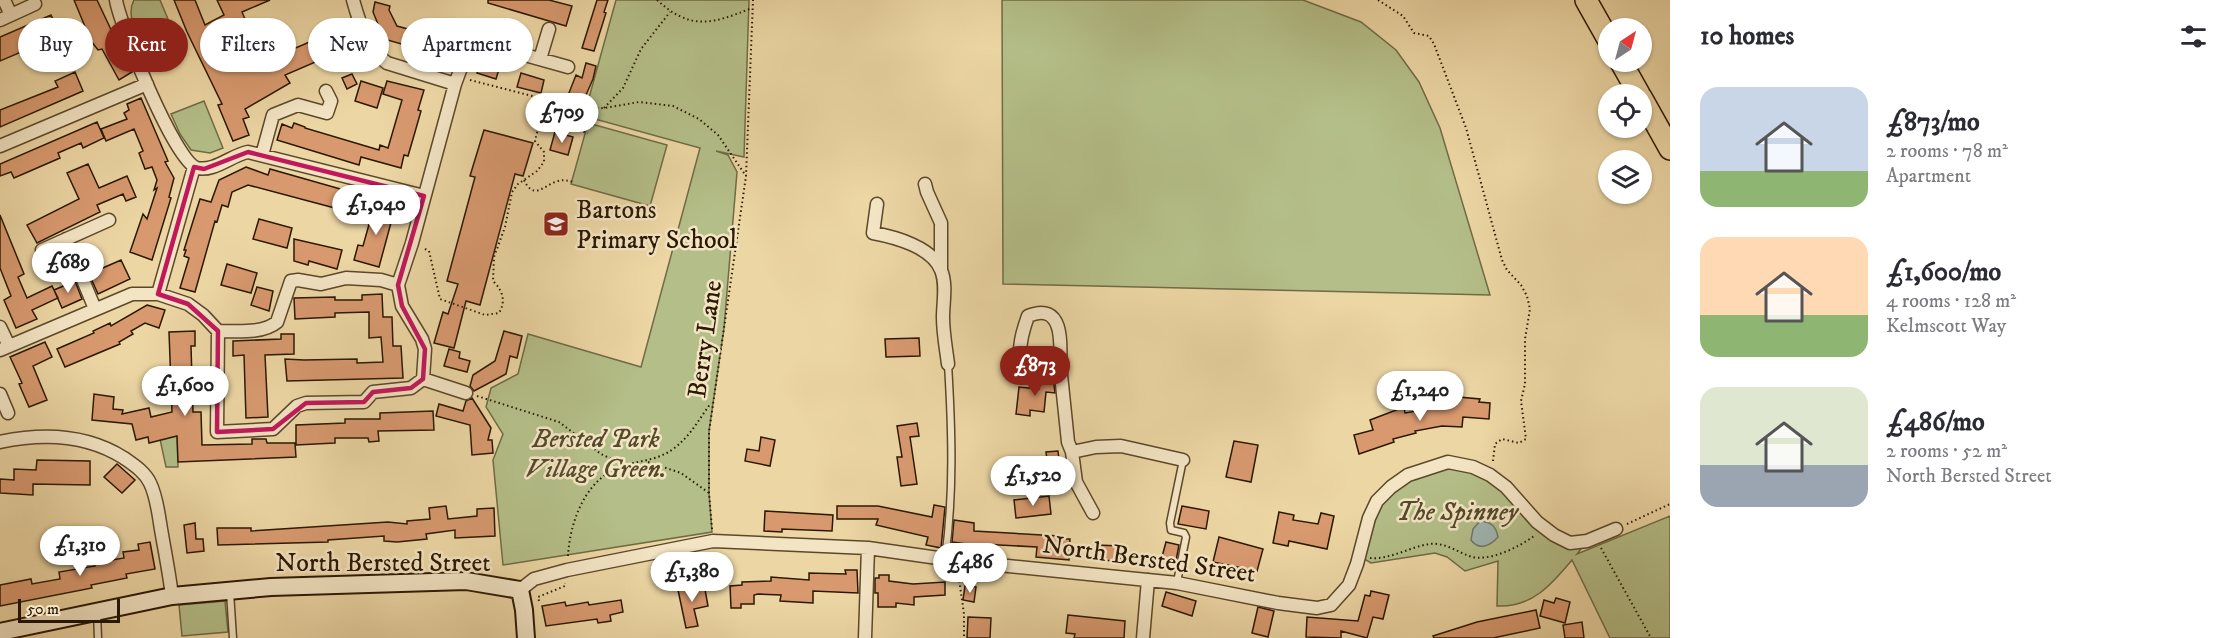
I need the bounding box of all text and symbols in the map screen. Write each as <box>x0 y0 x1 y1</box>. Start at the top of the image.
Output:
chip: Buy <box>18 18 93 72</box>
chip: Rent <box>105 18 188 72</box>
chip: Filters <box>200 18 296 72</box>
chip: New <box>308 18 389 72</box>
chip: Apartment <box>401 18 533 72</box>
north arrow <box>1598 18 1652 72</box>
map controls <box>1598 18 1652 204</box>
text: 10 homes <box>1700 20 1794 53</box>
icon: filters <box>2177 20 2210 53</box>
button: locate <box>1598 84 1652 138</box>
pin: £709 <box>526 93 598 144</box>
text: £709 <box>539 100 585 125</box>
text: £873/mo <box>1886 106 1980 139</box>
icon: home <box>1748 111 1820 183</box>
text: 2 rooms · 78 m² <box>1886 139 2008 164</box>
button: layers <box>1598 150 1652 204</box>
text: Apartment <box>1886 164 1971 189</box>
pin: £1,040 <box>327 185 425 236</box>
text: £1,040 <box>346 192 406 217</box>
place label: Bartons Primary School <box>576 194 737 257</box>
school or university icon: Bartons Primary School <box>541 209 571 239</box>
pin: £689 <box>32 243 104 294</box>
text: £689 <box>46 250 90 275</box>
text: £1,600/mo <box>1886 256 2001 289</box>
icon: home <box>1748 261 1820 333</box>
street label: Berry Lane <box>681 278 730 400</box>
text: 4 rooms · 128 m² <box>1886 289 2016 314</box>
text: Kelmscott Way <box>1886 314 2006 339</box>
pin: £873 <box>999 346 1071 397</box>
text: £873 <box>1014 353 1056 378</box>
pin: £1,600 <box>136 366 234 417</box>
pin: £1,240 <box>1371 371 1469 422</box>
text: £1,600 <box>156 373 214 398</box>
text: £1,240 <box>1391 378 1449 403</box>
text: £486/mo <box>1886 406 1985 439</box>
icon: home <box>1748 411 1820 483</box>
park label: Bersted Park Village Green. <box>525 423 667 486</box>
text: 2 rooms · 52 m² <box>1886 439 2007 464</box>
pin: £1,520 <box>984 456 1082 507</box>
text: £1,520 <box>1005 463 1061 488</box>
text: North Bersted Street <box>1886 464 2052 489</box>
park label: The Spinney <box>1396 496 1520 529</box>
pin: £1,310 <box>31 526 129 577</box>
street label: North Bersted Street <box>1040 528 1258 591</box>
text: £1,310 <box>54 533 106 558</box>
pin: £486 <box>934 543 1006 594</box>
street label: North Bersted Street <box>275 547 491 580</box>
text: £486 <box>947 550 993 575</box>
pin: £1,380 <box>643 552 741 603</box>
text: £1,380 <box>665 559 719 584</box>
scale bar <box>18 596 120 624</box>
text: 50 m <box>27 599 59 619</box>

